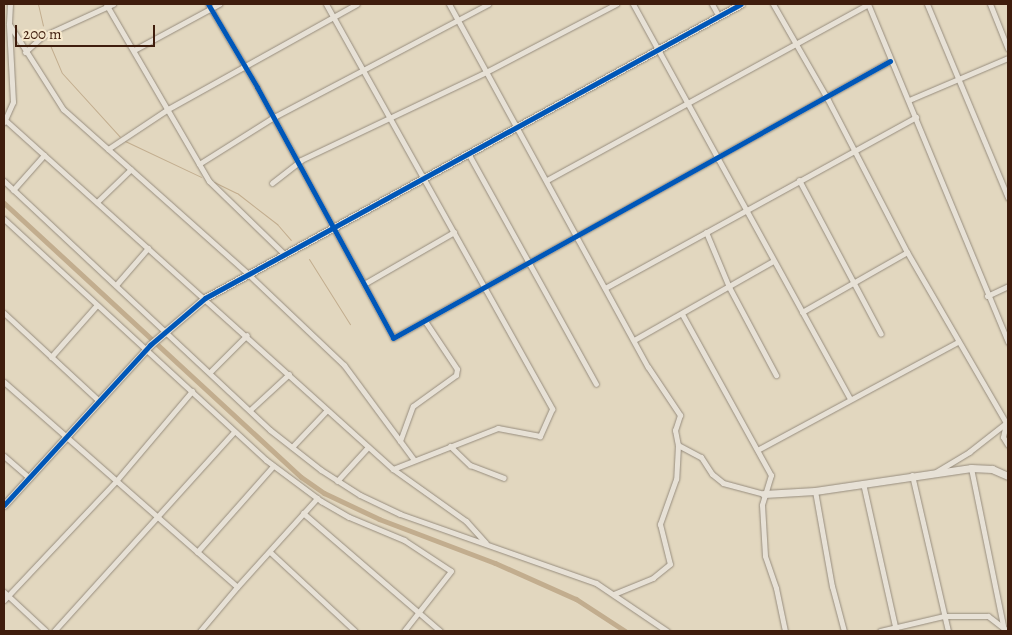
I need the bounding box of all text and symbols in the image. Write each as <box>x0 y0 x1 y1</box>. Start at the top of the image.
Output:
scale bar <box>18 15 158 47</box>
text: 200 m <box>23 24 62 44</box>

